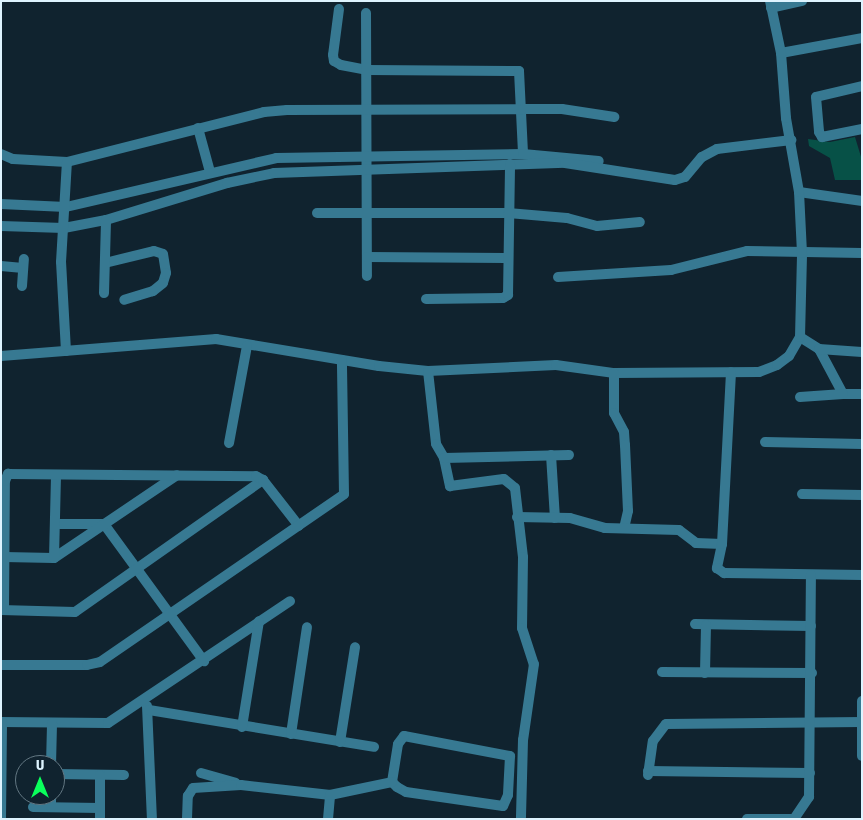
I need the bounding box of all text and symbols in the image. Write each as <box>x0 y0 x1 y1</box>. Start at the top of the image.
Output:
north arrow <box>15 755 65 805</box>
text: U <box>36 757 44 774</box>

